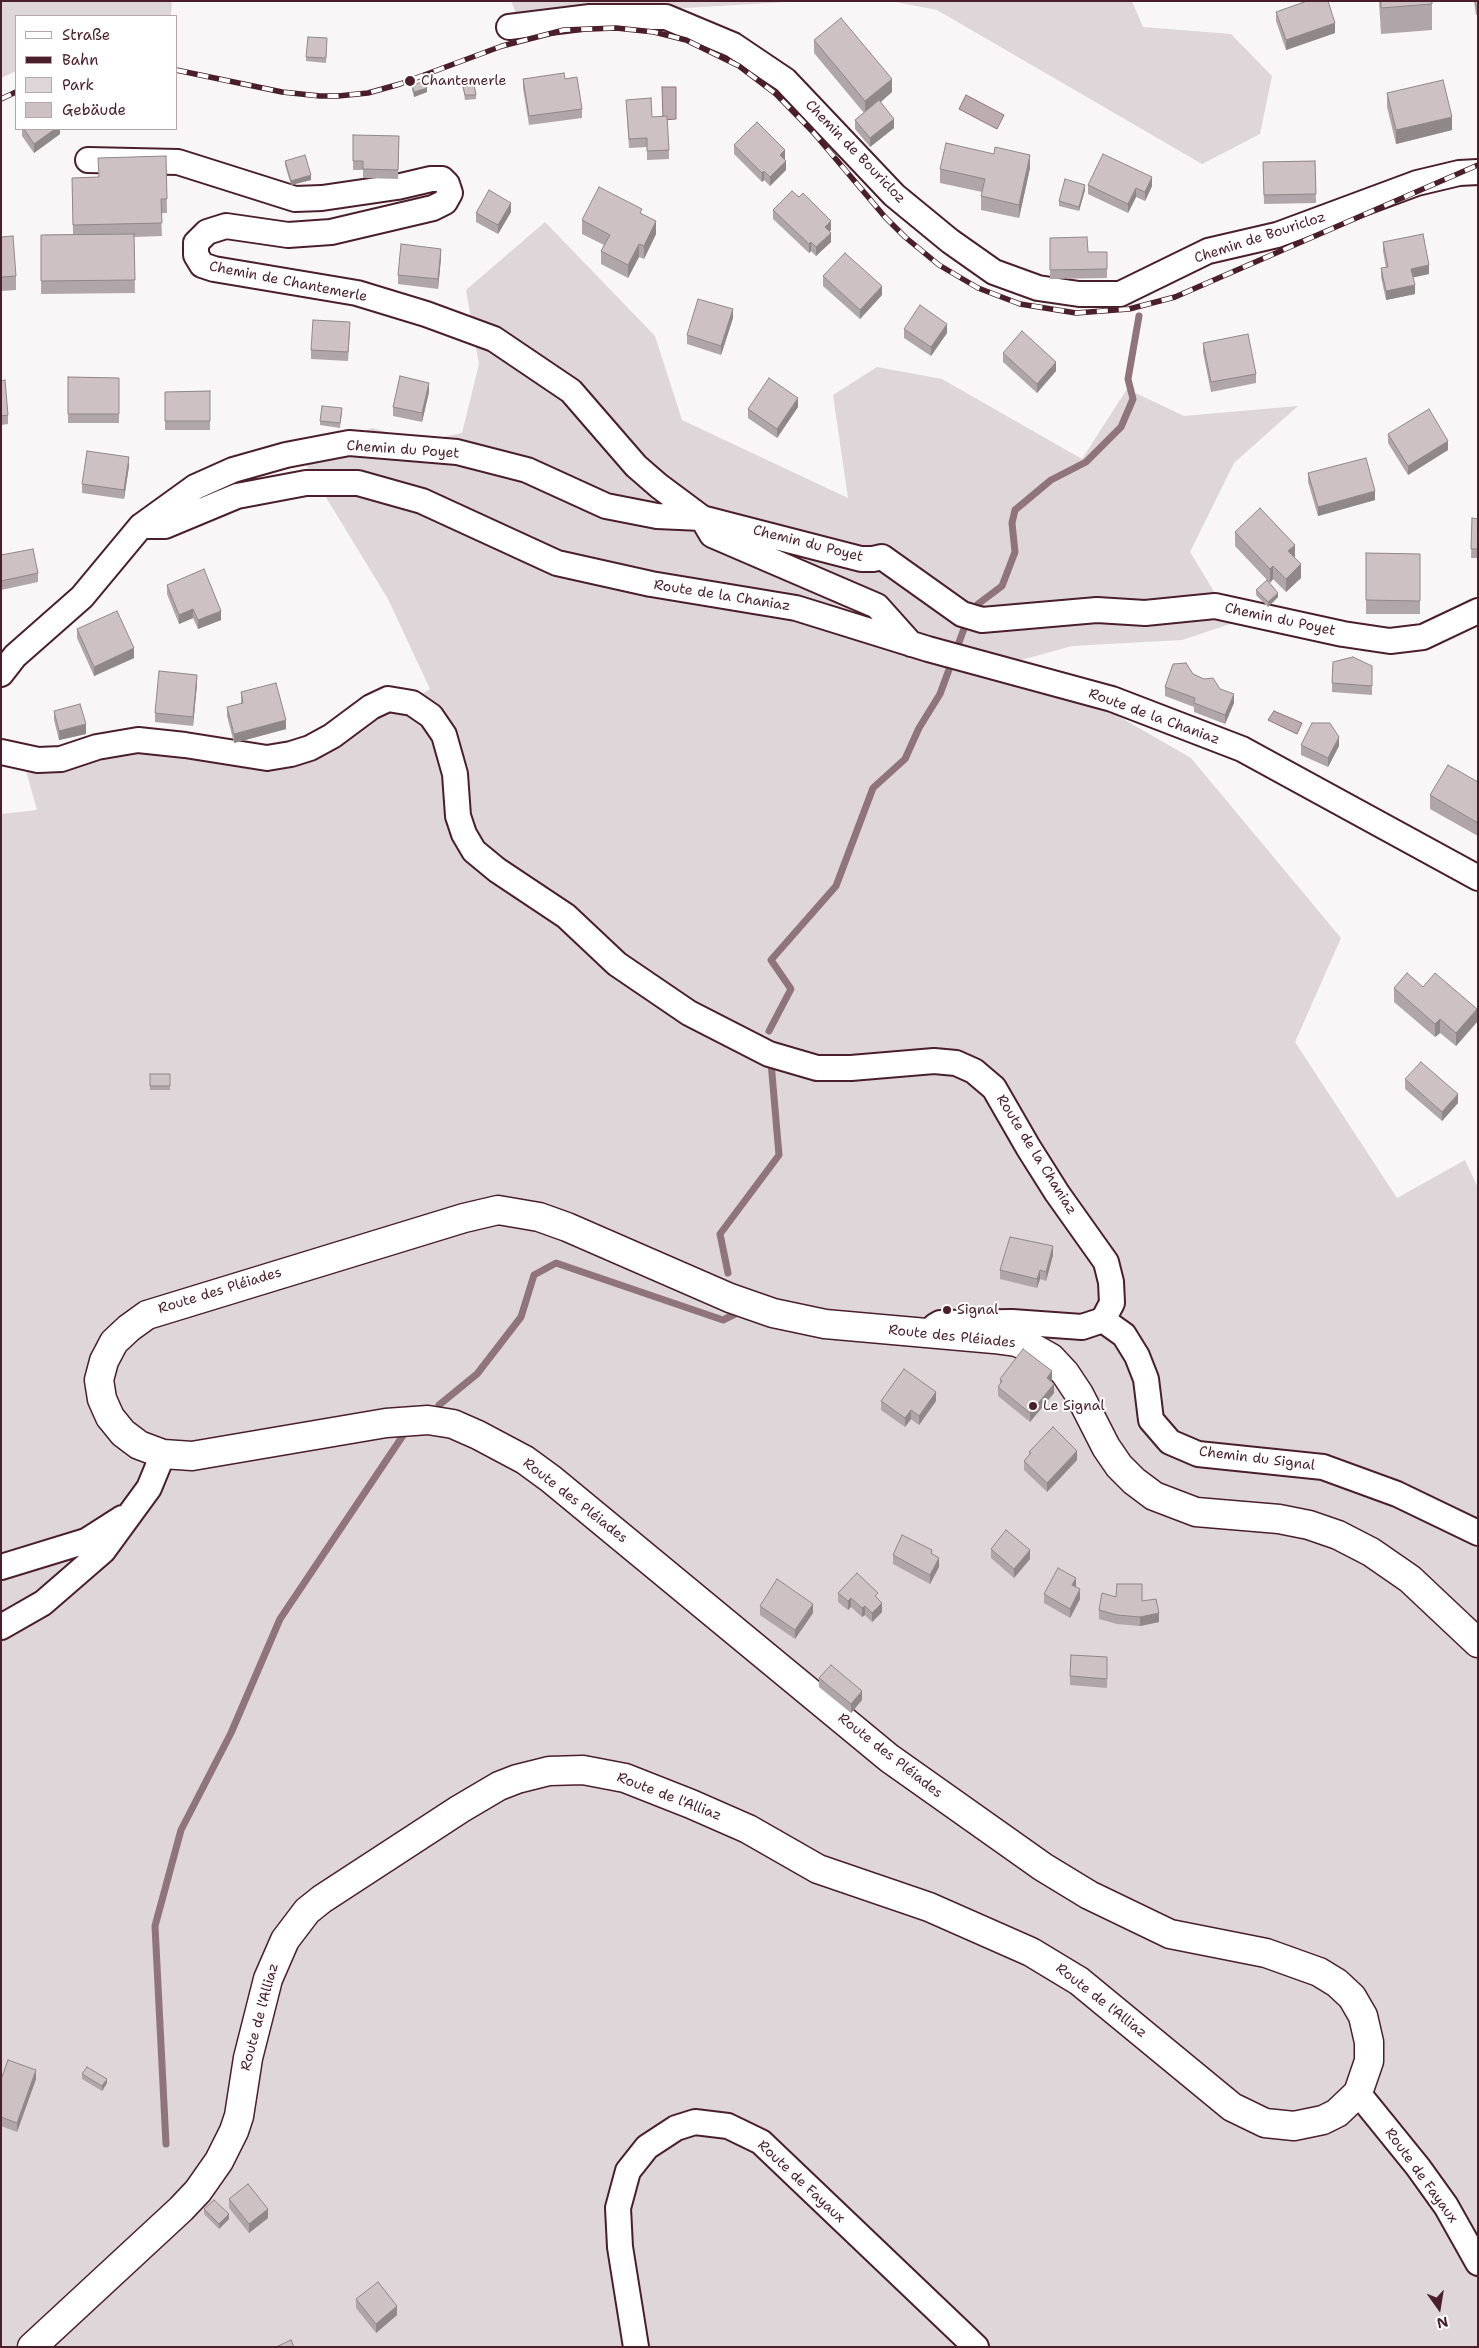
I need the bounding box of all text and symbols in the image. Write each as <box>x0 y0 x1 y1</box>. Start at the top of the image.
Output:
legend <box>15 15 178 130</box>
text: Straße <box>62 25 110 45</box>
text: Bahn <box>62 50 98 70</box>
place label: Chantemerle <box>421 73 507 89</box>
marker: Chantemerle <box>403 74 417 88</box>
text: Park <box>62 75 94 95</box>
street label: Chemin de Bouricloz <box>801 97 909 207</box>
text: Gebäude <box>62 100 126 120</box>
street label: Chemin de Bouricloz <box>1192 209 1328 267</box>
street label: Chemin de Chantemerle <box>208 258 368 306</box>
street label: Chemin du Poyet <box>346 438 460 462</box>
street label: Chemin du Poyet <box>751 522 865 566</box>
street label: Route de la Chaniaz <box>652 577 792 615</box>
street label: Chemin du Poyet <box>1223 600 1337 640</box>
street label: Route de la Chaniaz <box>1086 685 1222 749</box>
street label: Route de la Chaniaz <box>992 1092 1080 1218</box>
street label: Route des Pléiades <box>156 1264 284 1318</box>
place label: Signal <box>957 1302 999 1318</box>
marker: Signal <box>941 1304 953 1316</box>
street label: Route des Pléiades <box>887 1322 1017 1352</box>
place label: Le Signal <box>1043 1398 1105 1414</box>
marker: Le Signal <box>1027 1400 1039 1412</box>
street label: Chemin du Signal <box>1198 1444 1316 1474</box>
street label: Route des Pléiades <box>519 1455 631 1547</box>
street label: Route des Pléiades <box>834 1710 946 1802</box>
street label: Route de l'Alliaz <box>614 1769 724 1825</box>
street label: Route de l'Alliaz <box>1052 1960 1150 2042</box>
street label: Route de l'Alliaz <box>238 1961 282 2073</box>
street label: Route de Fayaux <box>1381 2125 1461 2227</box>
street label: Route de Fayaux <box>754 2137 848 2227</box>
north arrow <box>1414 2283 1464 2333</box>
text: N <box>1435 2313 1450 2333</box>

